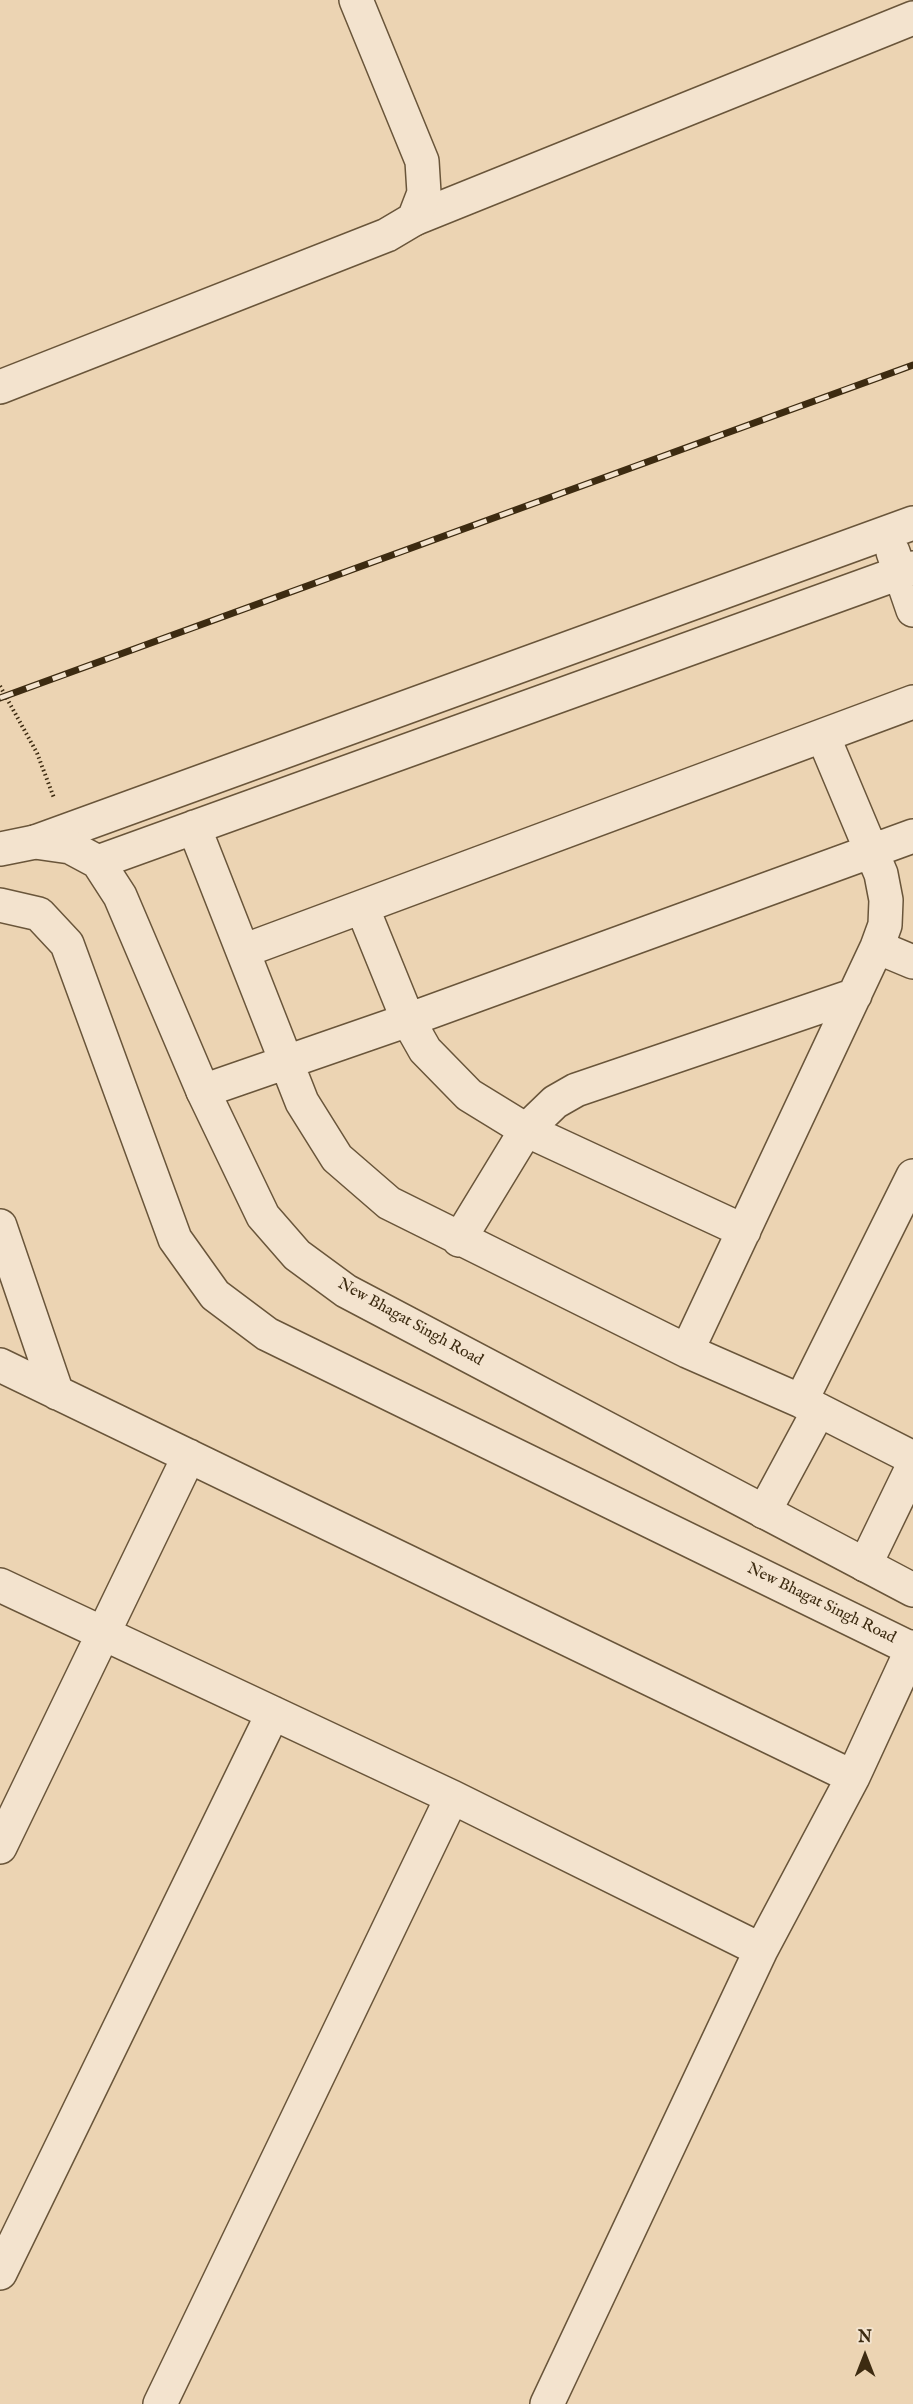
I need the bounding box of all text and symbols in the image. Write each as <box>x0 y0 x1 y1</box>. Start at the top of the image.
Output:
street label: New Bhagat Singh Road <box>334 1275 486 1371</box>
street label: New Bhagat Singh Road <box>743 1560 899 1648</box>
north arrow <box>835 2326 895 2386</box>
text: N <box>858 2328 872 2348</box>

